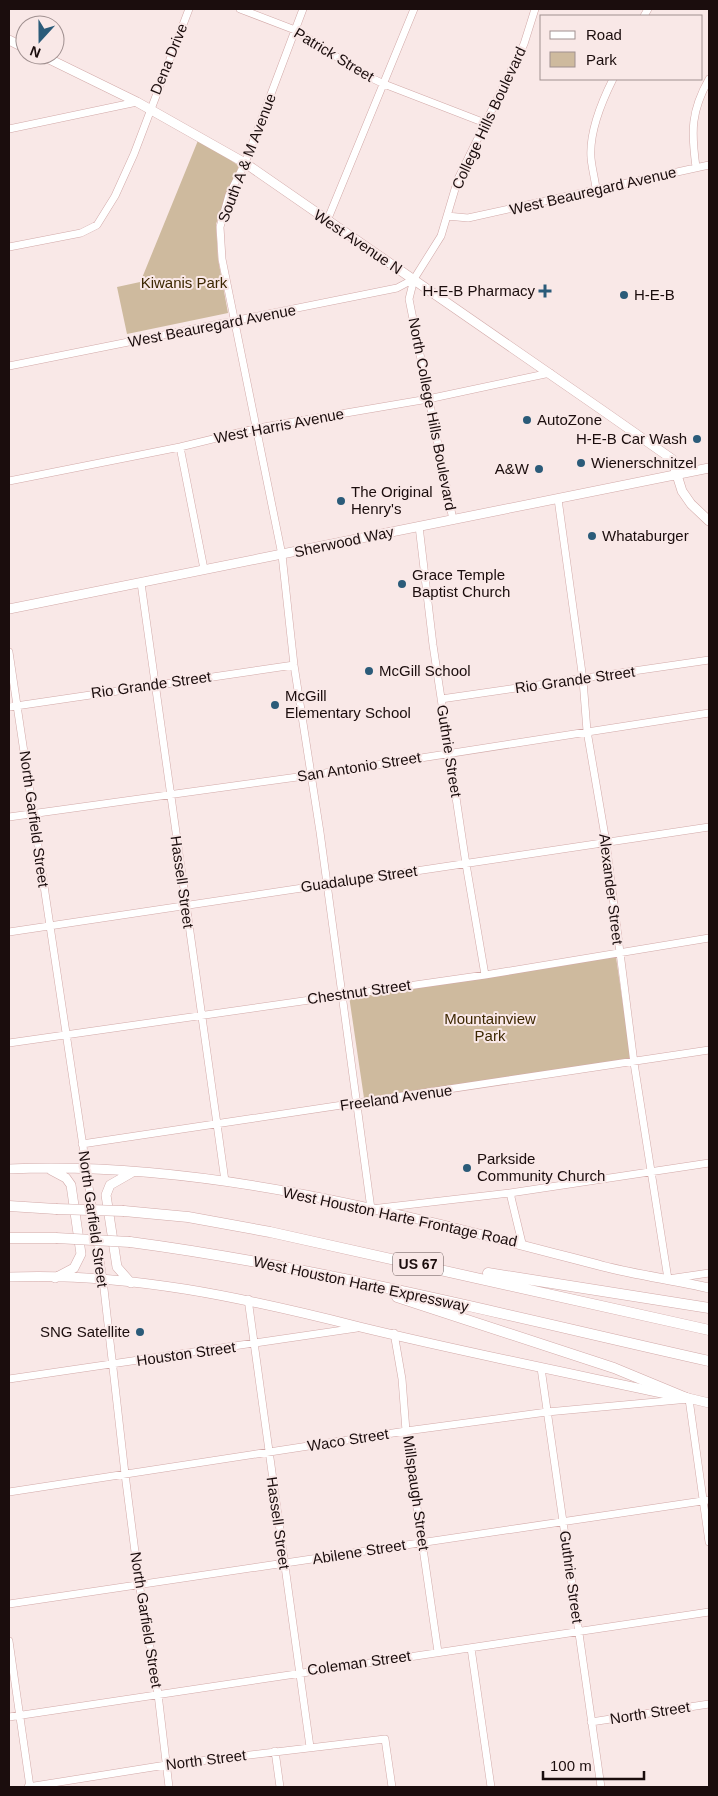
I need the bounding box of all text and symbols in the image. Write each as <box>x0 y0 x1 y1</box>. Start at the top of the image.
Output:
north arrow <box>15 15 65 65</box>
legend <box>540 15 703 80</box>
street label: Dena Drive <box>147 21 190 97</box>
street label: Patrick Street <box>291 24 378 85</box>
text: Road <box>586 26 622 43</box>
text: N <box>28 43 43 61</box>
street label: College Hills Boulevard <box>448 44 529 192</box>
text: Park <box>586 51 617 68</box>
street label: South A & M Avenue <box>214 91 279 225</box>
street label: West Beauregard Avenue <box>508 163 678 218</box>
street label: West Avenue N <box>311 206 406 277</box>
park label: Kiwanis Park <box>141 274 228 291</box>
place label: H-E-B Pharmacy <box>422 282 535 299</box>
marker: H-E-B Pharmacy <box>539 285 551 297</box>
place label: H-E-B <box>634 286 675 303</box>
marker: H-E-B <box>618 289 630 301</box>
street label: West Beauregard Avenue <box>127 301 297 350</box>
street label: North College Hills Boulevard <box>405 316 460 512</box>
street label: West Harris Avenue <box>212 405 345 446</box>
place label: AutoZone <box>537 411 602 428</box>
marker: AutoZone <box>521 414 533 426</box>
place label: H-E-B Car Wash <box>576 430 687 447</box>
marker: H-E-B Car Wash <box>691 433 703 445</box>
place label: Wienerschnitzel <box>591 454 697 471</box>
marker: Wienerschnitzel <box>575 457 587 469</box>
place label: A&W <box>495 460 530 477</box>
marker: A&W <box>533 463 545 475</box>
place label: The Original Henry's <box>351 483 433 517</box>
marker: The Original Henry's <box>335 495 347 507</box>
street label: Sherwood Way <box>293 523 396 560</box>
place label: Whataburger <box>602 527 689 544</box>
marker: Whataburger <box>586 530 598 542</box>
place label: Grace Temple Baptist Church <box>412 566 510 600</box>
marker: Grace Temple Baptist Church <box>396 578 408 590</box>
place label: McGill School <box>379 662 471 679</box>
street label: Rio Grande Street <box>514 663 637 696</box>
marker: McGill School <box>363 665 375 677</box>
street label: Rio Grande Street <box>90 668 213 701</box>
place label: McGill Elementary School <box>285 687 411 721</box>
marker: McGill Elementary School <box>269 699 281 711</box>
street label: Guthrie Street <box>434 703 465 799</box>
street label: San Antonio Street <box>296 748 423 785</box>
street label: North Garfield Street <box>17 750 53 889</box>
street label: Alexander Street <box>596 832 627 946</box>
street label: Hassell Street <box>168 835 198 930</box>
street label: Guadalupe Street <box>300 862 419 895</box>
street label: Chestnut Street <box>306 976 413 1007</box>
park label: Mountainview Park <box>444 1010 536 1044</box>
street label: Freeland Avenue <box>339 1081 453 1114</box>
street label: North Garfield Street <box>76 1150 112 1289</box>
place label: Parkside Community Church <box>477 1150 605 1184</box>
marker: Parkside Community Church <box>461 1162 473 1174</box>
street label: West Houston Harte Frontage Road <box>281 1183 519 1250</box>
street label: West Houston Harte Expressway <box>252 1252 471 1315</box>
road number: US 67 <box>393 1252 443 1276</box>
place label: SNG Satellite <box>40 1323 130 1340</box>
marker: SNG Satellite <box>134 1326 146 1338</box>
street label: Houston Street <box>135 1338 237 1369</box>
street label: Waco Street <box>306 1425 391 1454</box>
street label: Millspaugh Street <box>400 1434 433 1552</box>
street label: Hassell Street <box>264 1476 294 1571</box>
street label: Guthrie Street <box>557 1530 587 1625</box>
street label: Abilene Street <box>311 1536 408 1567</box>
street label: North Garfield Street <box>127 1551 166 1690</box>
street label: Coleman Street <box>306 1647 413 1678</box>
street label: North Street <box>609 1698 692 1727</box>
street label: North Street <box>165 1746 248 1773</box>
scale bar <box>543 1748 644 1780</box>
text: 100 m <box>550 1757 592 1774</box>

